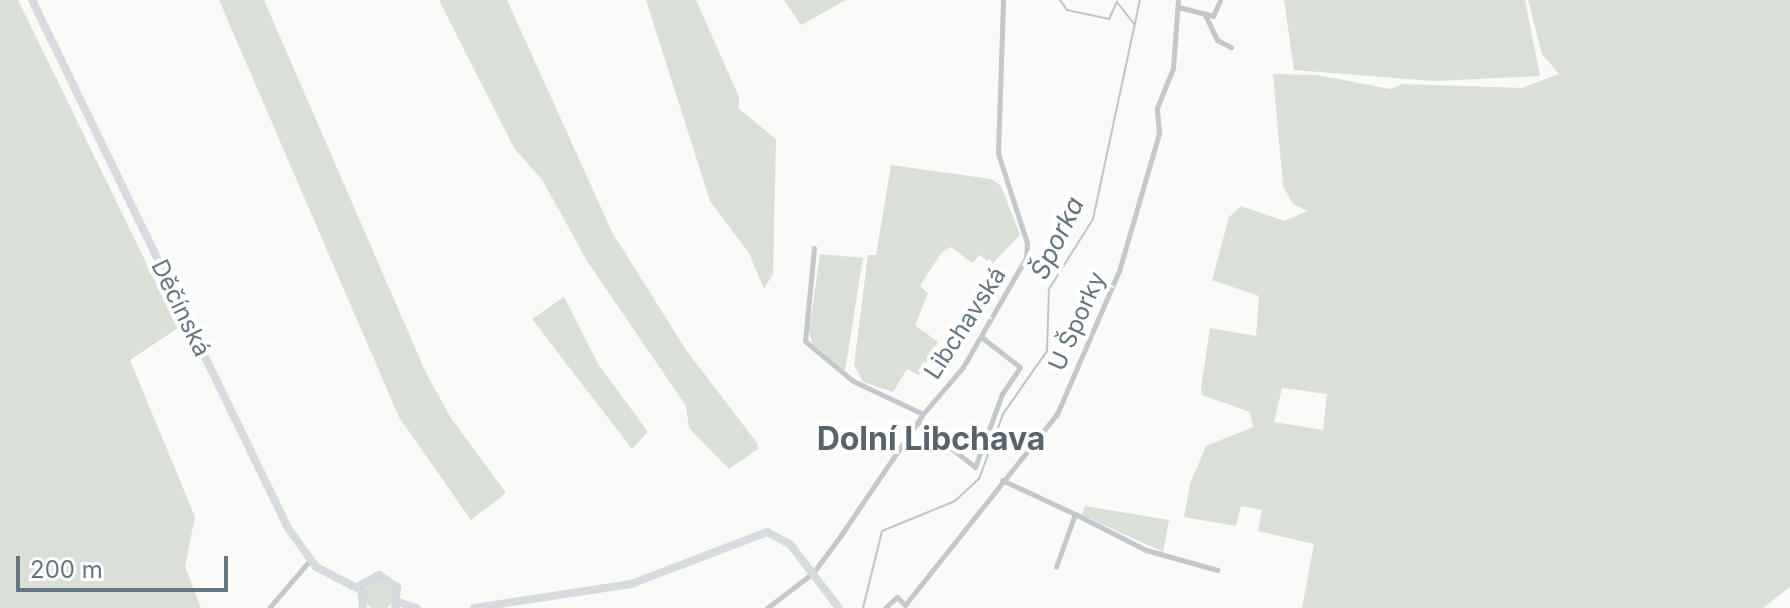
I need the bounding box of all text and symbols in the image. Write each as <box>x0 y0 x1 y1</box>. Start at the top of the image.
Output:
water label: Šporka <box>1024 192 1090 284</box>
street label: Děčínská <box>145 255 217 361</box>
street label: Libchavská <box>918 262 1012 384</box>
street label: U Šporky <box>1042 267 1112 375</box>
district label: Dolní Libchava <box>817 420 1045 458</box>
scale bar <box>20 540 232 590</box>
text: 200 m <box>30 555 103 584</box>

